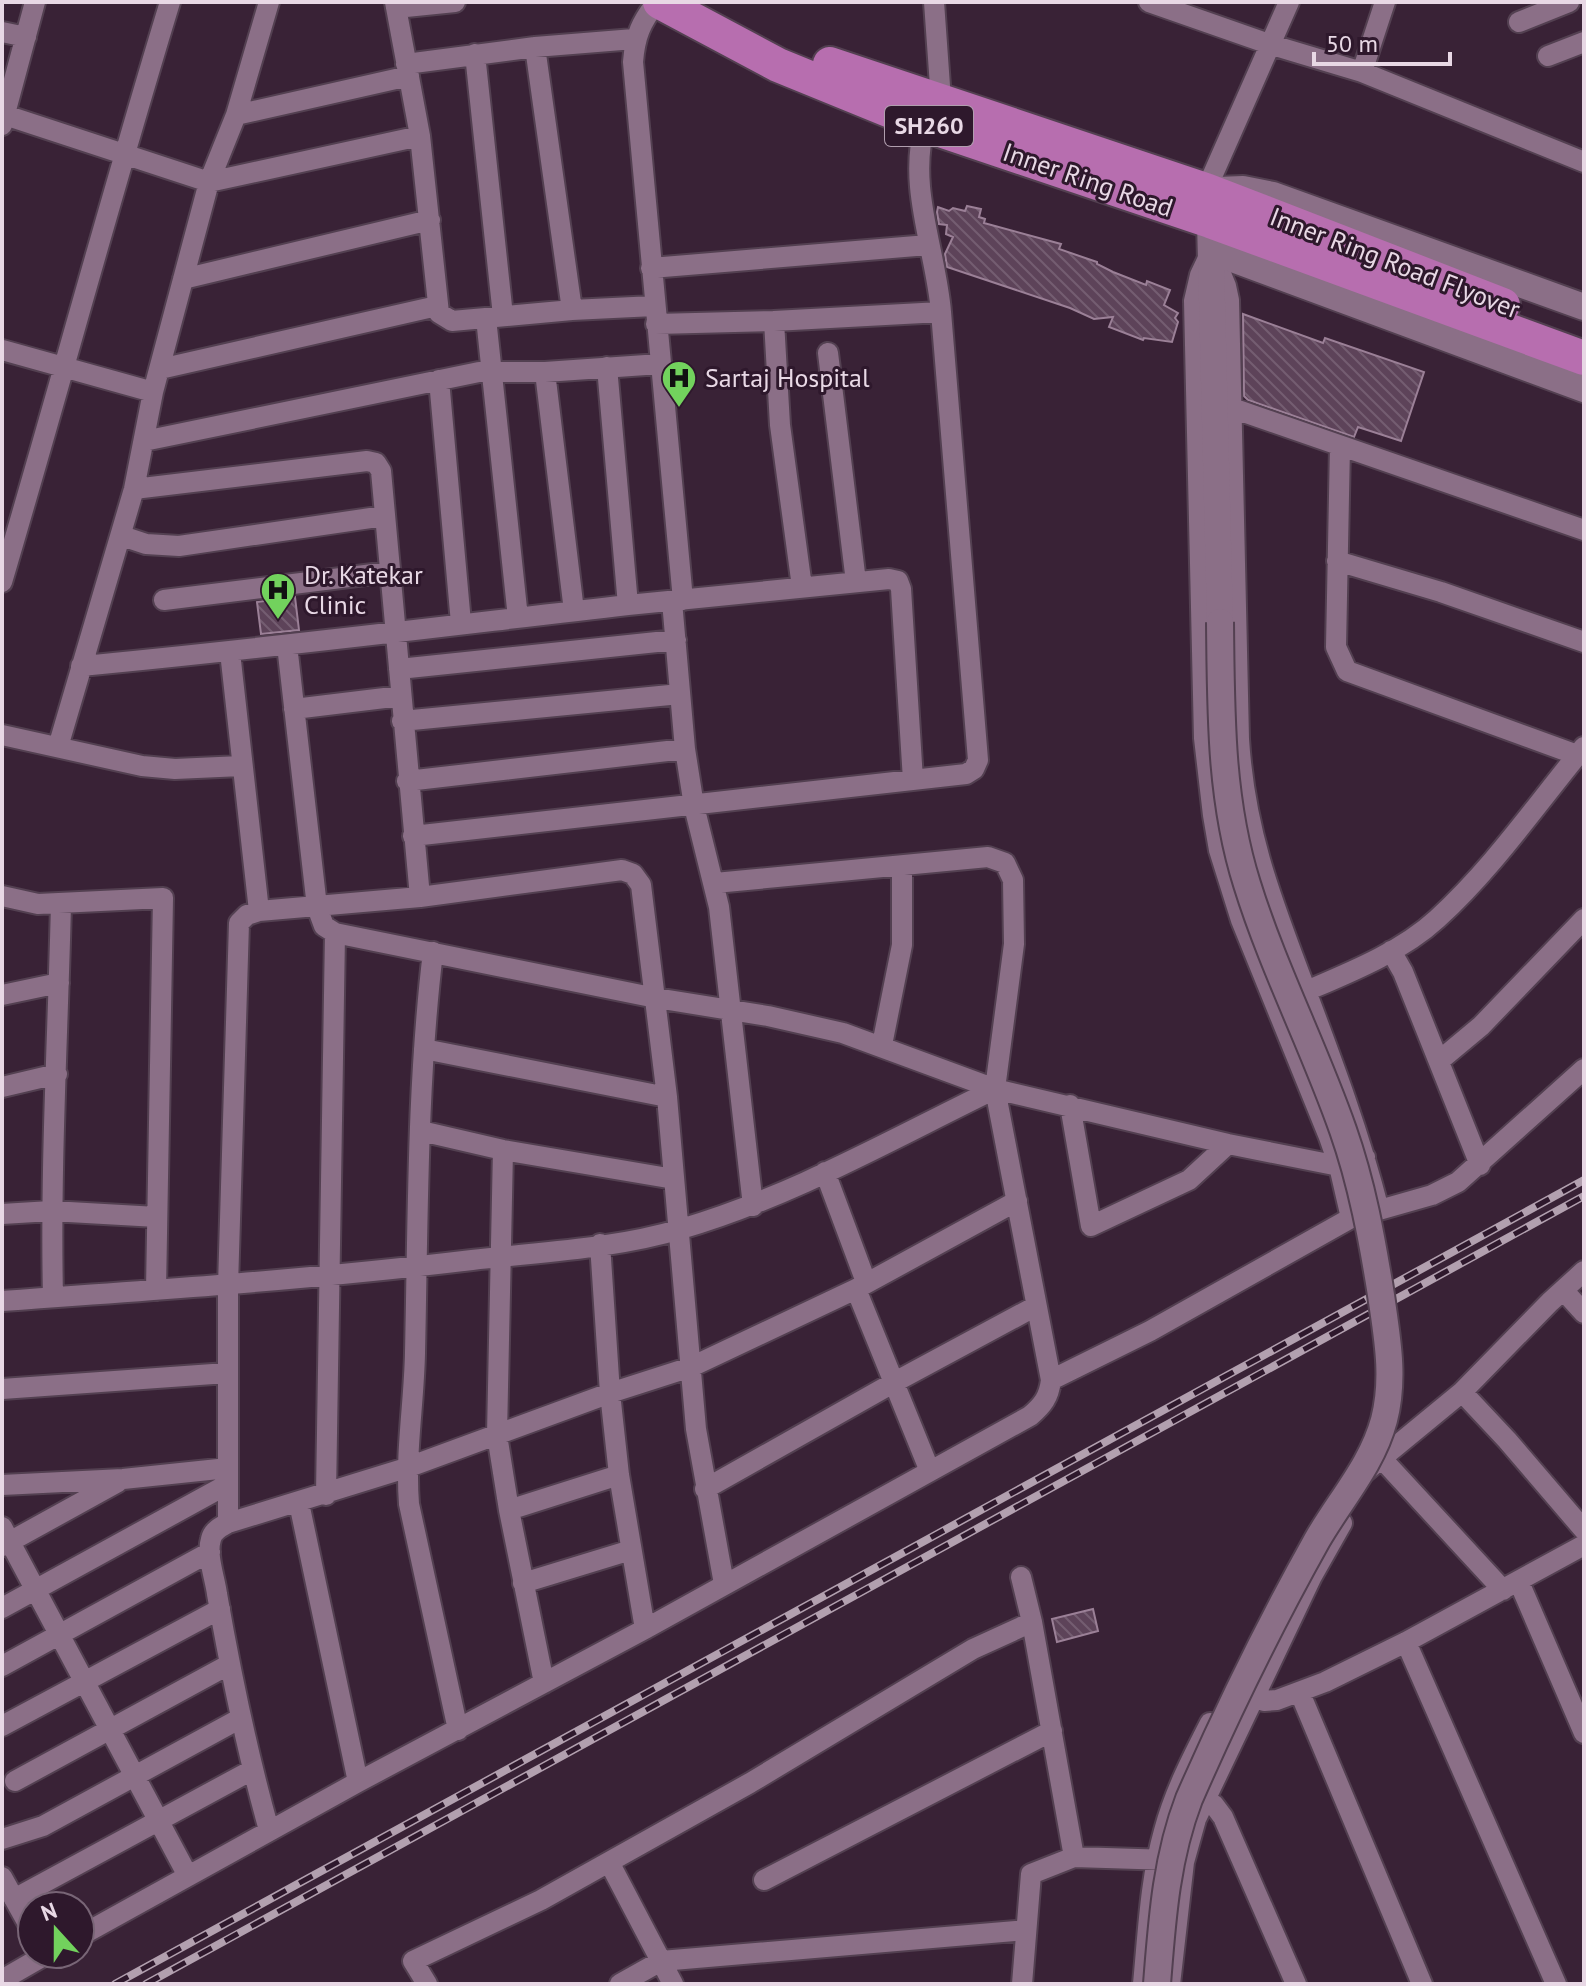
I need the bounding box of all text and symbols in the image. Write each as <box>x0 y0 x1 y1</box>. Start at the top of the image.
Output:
scale bar <box>1314 16 1450 66</box>
text: 50 m <box>1326 28 1378 59</box>
road number: SH260 <box>885 106 973 146</box>
street label: Inner Ring Road <box>999 135 1178 224</box>
street label: Inner Ring Road Flyover <box>1265 200 1525 326</box>
hospital icon: Sartaj Hospital <box>660 359 698 409</box>
place label: Sartaj Hospital <box>705 361 870 394</box>
place label: Dr. Katekar Clinic <box>304 558 423 621</box>
hospital icon: Dr. Katekar Clinic <box>259 571 297 621</box>
north arrow <box>16 1890 96 1970</box>
text: N <box>37 1896 61 1927</box>

